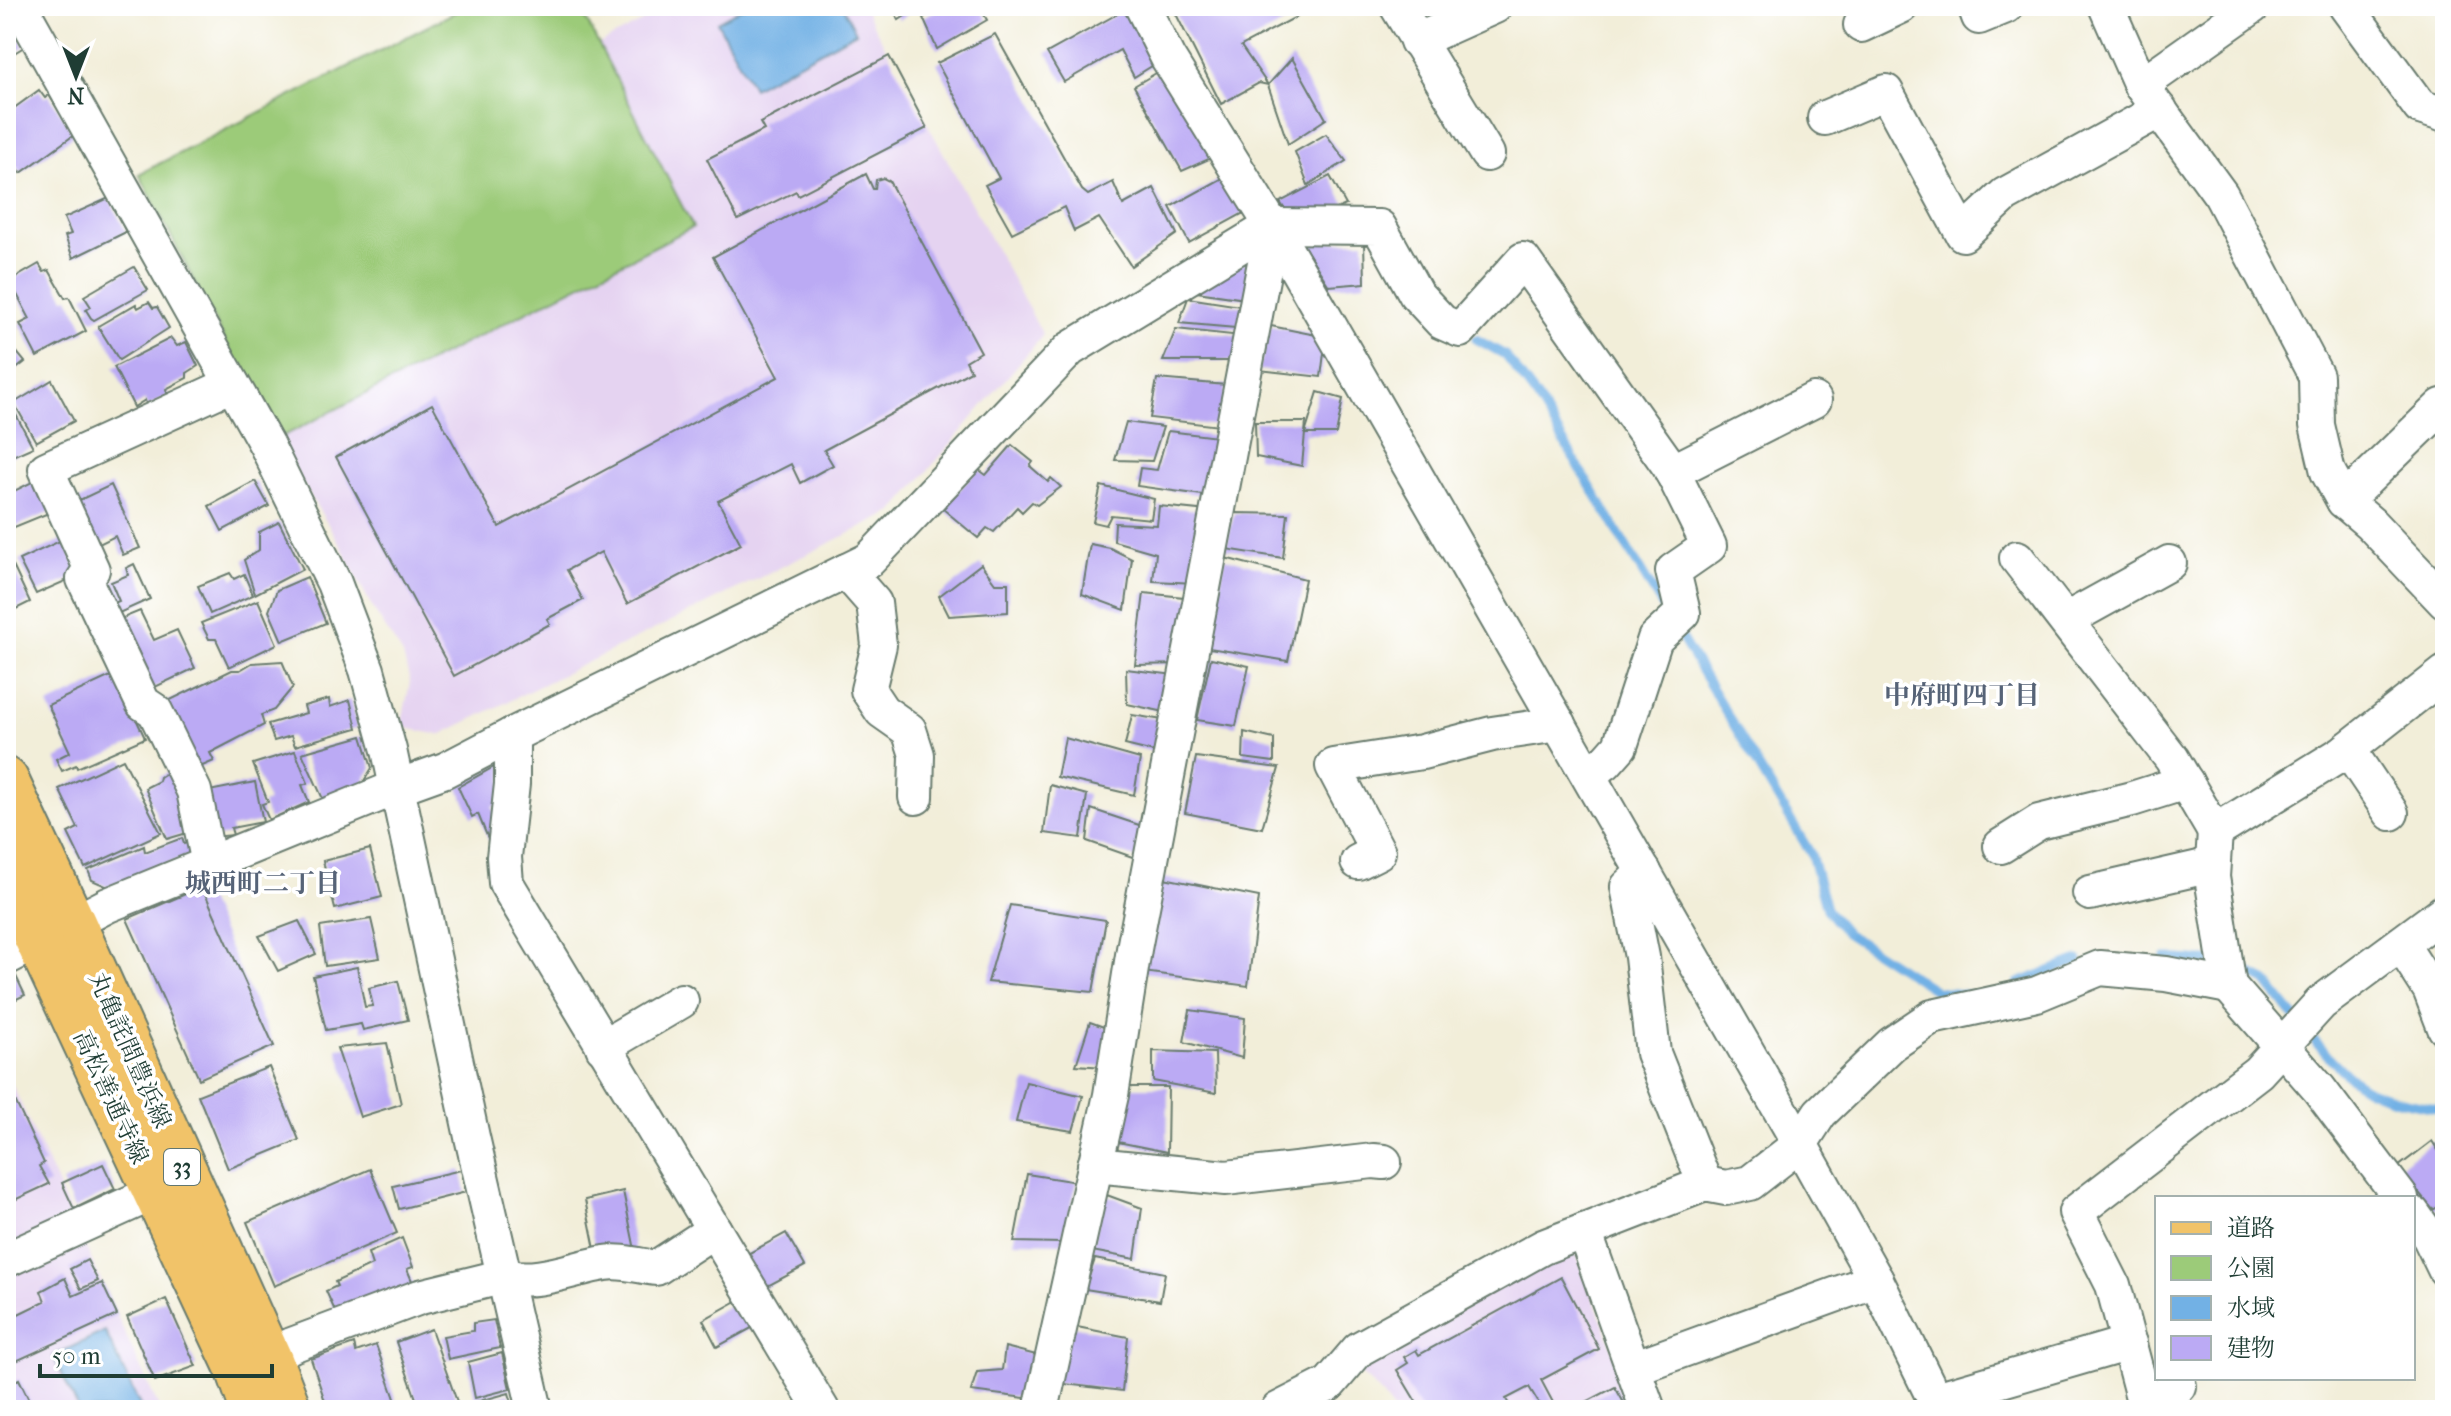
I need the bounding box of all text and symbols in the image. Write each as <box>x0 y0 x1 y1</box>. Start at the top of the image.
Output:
north arrow <box>36 36 116 116</box>
text: N <box>67 82 84 108</box>
district label: 中府町四丁目 <box>1884 680 2040 711</box>
district label: 城西町二丁目 <box>185 868 341 899</box>
street label: 丸亀詫間豊浜線 <box>83 968 177 1132</box>
street label: 高松善通寺線 <box>68 1026 154 1168</box>
road number: 33 <box>164 1149 200 1185</box>
legend <box>2155 1196 2415 1380</box>
text: 道路 <box>2227 1214 2275 1242</box>
text: 公園 <box>2227 1254 2275 1282</box>
text: 水域 <box>2227 1294 2275 1322</box>
scale bar <box>40 1328 272 1378</box>
text: 建物 <box>2227 1334 2275 1362</box>
text: 50 m <box>52 1342 101 1370</box>

